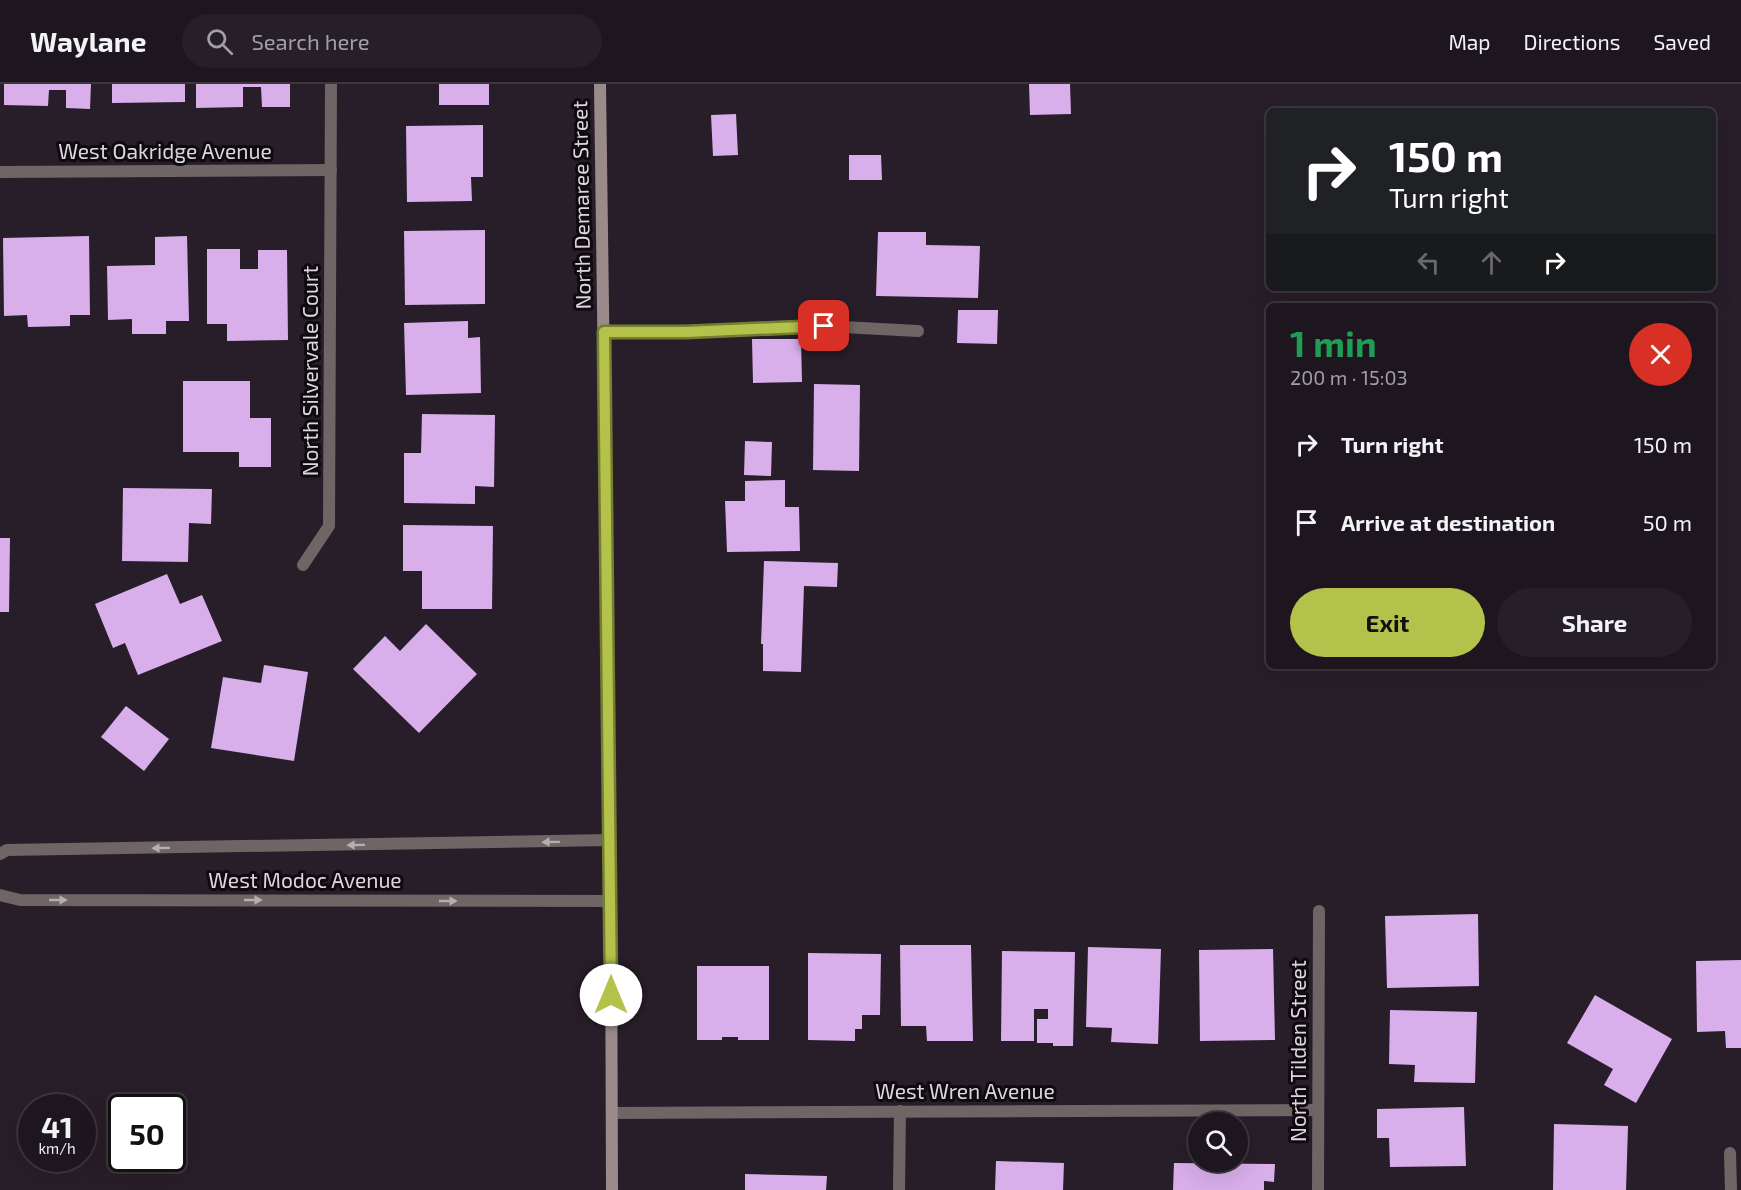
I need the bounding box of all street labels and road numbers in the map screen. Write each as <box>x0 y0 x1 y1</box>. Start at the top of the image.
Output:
street label: North Demaree Street <box>566 100 595 310</box>
street label: West Oakridge Avenue <box>58 138 272 163</box>
street label: North Silvervale Court <box>297 266 322 476</box>
street label: West Modoc Avenue <box>208 867 402 892</box>
street label: North Tilden Street <box>1285 960 1310 1142</box>
street label: West Wren Avenue <box>875 1078 1055 1103</box>

